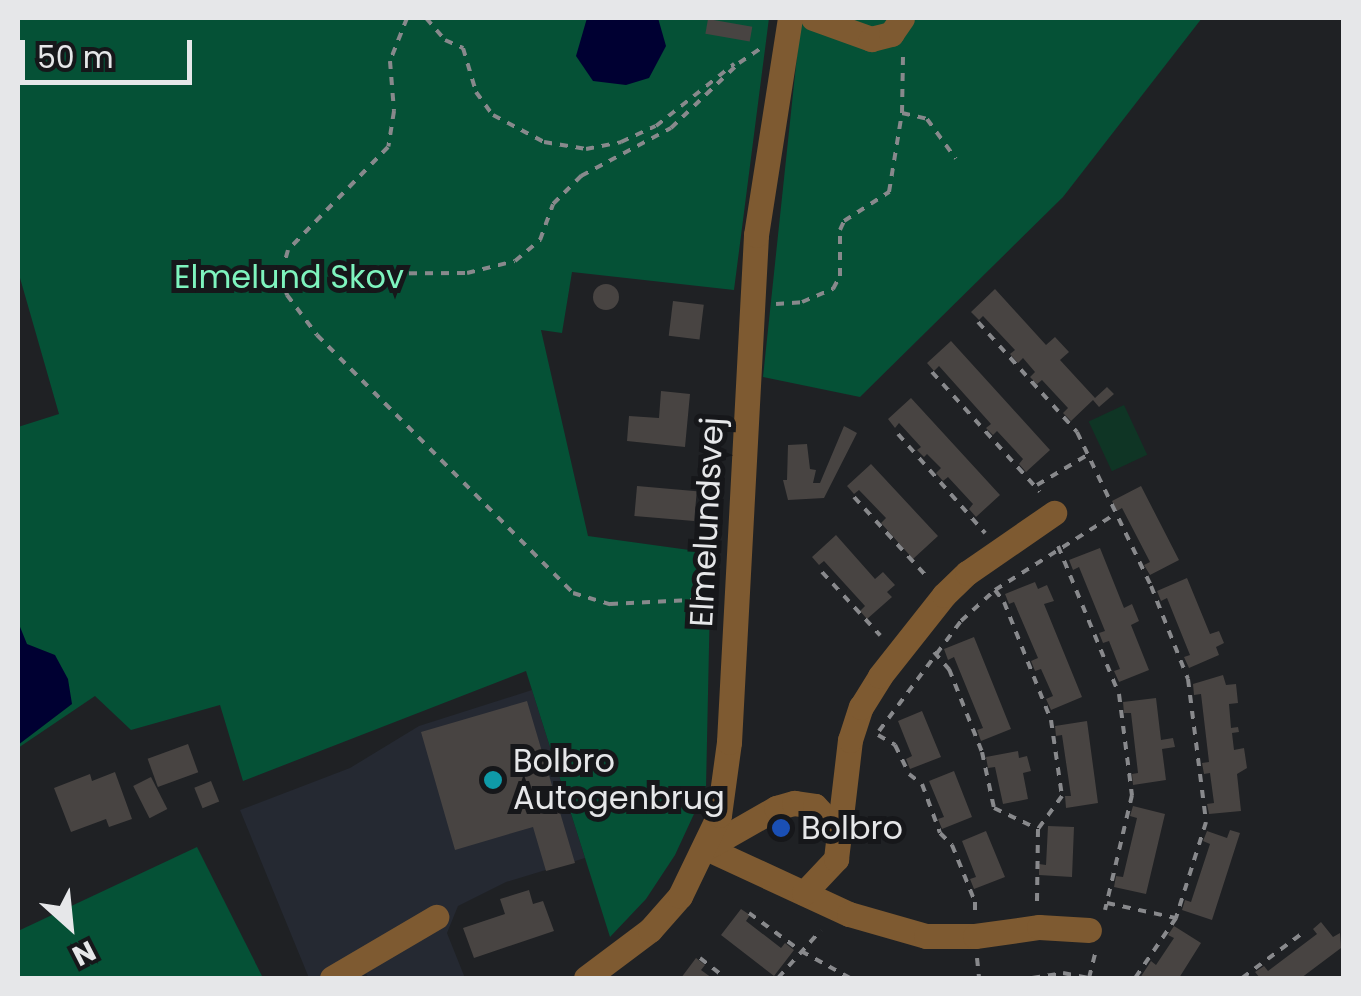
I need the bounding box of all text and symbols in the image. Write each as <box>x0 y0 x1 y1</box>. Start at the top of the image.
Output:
scale bar <box>25 20 198 82</box>
text: 50 m <box>37 36 114 79</box>
park label: Elmelund Skov <box>174 258 404 296</box>
street label: Elmelundsvej <box>682 416 732 628</box>
place label: Bolbro Autogenbrug <box>513 743 725 818</box>
marker: Bolbro Autogenbrug <box>482 769 504 791</box>
place label: Bolbro <box>801 809 903 847</box>
marker: Bolbro <box>770 817 792 839</box>
north arrow <box>20 876 120 976</box>
text: N <box>66 931 102 975</box>

